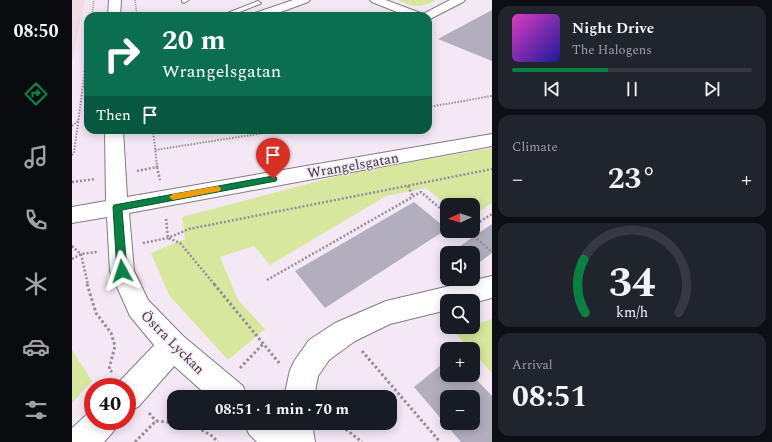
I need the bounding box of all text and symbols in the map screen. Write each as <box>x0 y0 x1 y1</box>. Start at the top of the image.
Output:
text: Night Drive <box>572 17 654 40</box>
text: 08:50 <box>13 18 59 45</box>
text: 20 m <box>162 19 226 62</box>
icon: right <box>96 28 148 80</box>
text: The Halogens <box>572 40 652 60</box>
text: Wrangelsgatan <box>162 58 281 85</box>
icon: previous <box>541 78 563 100</box>
icon: pause <box>621 78 643 100</box>
icon: next <box>701 78 723 100</box>
icon: directions <box>22 80 50 108</box>
text: Then <box>96 104 131 127</box>
icon: arrive <box>139 104 161 126</box>
text: Climate <box>512 137 558 157</box>
pin <box>256 138 290 179</box>
icon: music <box>22 143 50 171</box>
icon: arrive <box>262 144 284 166</box>
street label: Wrangelsgatan <box>306 147 401 184</box>
text: 23° <box>608 156 656 202</box>
text: − <box>512 163 523 196</box>
text: + <box>741 163 752 196</box>
north arrow <box>440 198 480 238</box>
map controls <box>440 198 480 430</box>
icon: phone <box>22 206 50 234</box>
button: sound <box>440 246 480 286</box>
position arrow <box>101 250 143 292</box>
text: 34 <box>609 252 655 315</box>
icon: climate <box>22 270 50 298</box>
button: search <box>440 294 480 334</box>
text: km/h <box>616 302 648 324</box>
street label: Östra Lyckan <box>136 306 209 379</box>
icon: car <box>22 333 50 361</box>
button: + <box>440 342 480 382</box>
text: Arrival <box>512 355 553 375</box>
text: 08:51 <box>512 374 587 420</box>
speed limit sign: 40 <box>84 378 136 430</box>
button: − <box>440 390 480 430</box>
icon: filters <box>22 396 50 424</box>
text: 08:51 · 1 min · 70 m <box>215 398 349 421</box>

